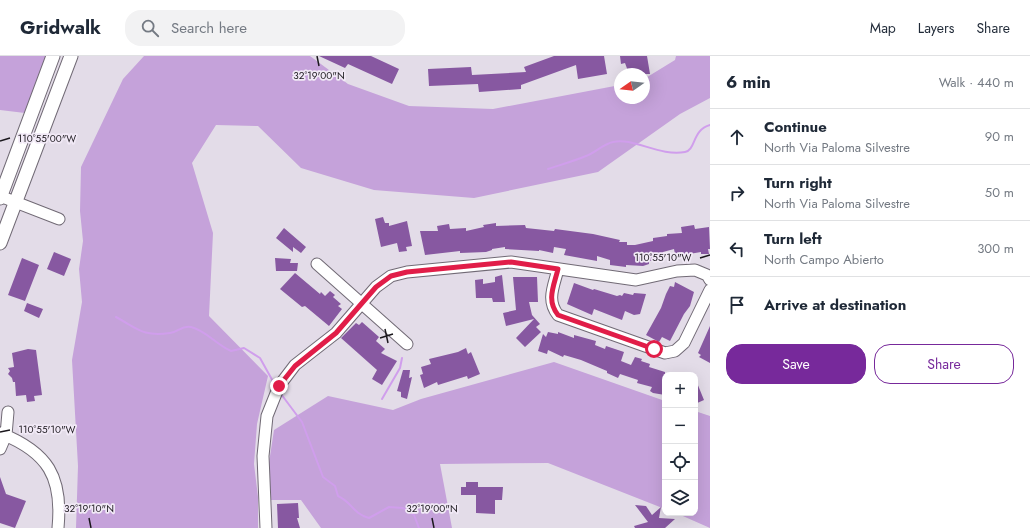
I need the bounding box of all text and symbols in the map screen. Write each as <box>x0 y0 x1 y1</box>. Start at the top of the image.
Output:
search box <box>125 10 405 46</box>
text: Gridwalk <box>20 14 101 41</box>
icon: search <box>139 17 161 39</box>
text: Search here <box>171 17 247 39</box>
text: Map <box>870 18 896 38</box>
text: Layers <box>918 18 954 38</box>
text: Share <box>976 18 1010 38</box>
text: 32°19'00"N <box>293 68 345 83</box>
north arrow <box>614 68 650 104</box>
text: 6 min <box>726 70 771 94</box>
text: Walk · 440 m <box>939 73 1014 92</box>
text: Continue <box>764 116 827 138</box>
icon: ahead <box>726 126 748 148</box>
text: 90 m <box>985 127 1014 146</box>
text: 110°55'00"W <box>18 131 76 146</box>
text: North Via Paloma Silvestre <box>764 138 910 157</box>
text: Turn right <box>764 172 832 194</box>
icon: right <box>726 182 748 204</box>
text: 50 m <box>985 183 1014 202</box>
text: North Via Paloma Silvestre <box>764 194 910 213</box>
text: Turn left <box>764 228 822 250</box>
icon: left <box>726 238 748 260</box>
text: 300 m <box>977 239 1014 258</box>
text: 110°55'10"W <box>635 250 692 265</box>
text: North Campo Abierto <box>764 250 884 269</box>
icon: arrive <box>726 294 748 316</box>
text: Arrive at destination <box>764 294 906 316</box>
route start <box>645 340 663 358</box>
button: Save <box>726 344 866 384</box>
button: Share <box>874 344 1014 384</box>
map controls <box>662 372 698 516</box>
button: + <box>662 372 698 408</box>
route end <box>270 377 288 395</box>
button: − <box>662 408 698 444</box>
text: 110°55'10"W <box>19 422 76 437</box>
button: locate <box>662 444 698 480</box>
button: layers <box>662 480 698 516</box>
text: 32°19'10"N <box>64 501 114 516</box>
text: 32°19'00"N <box>406 501 458 516</box>

